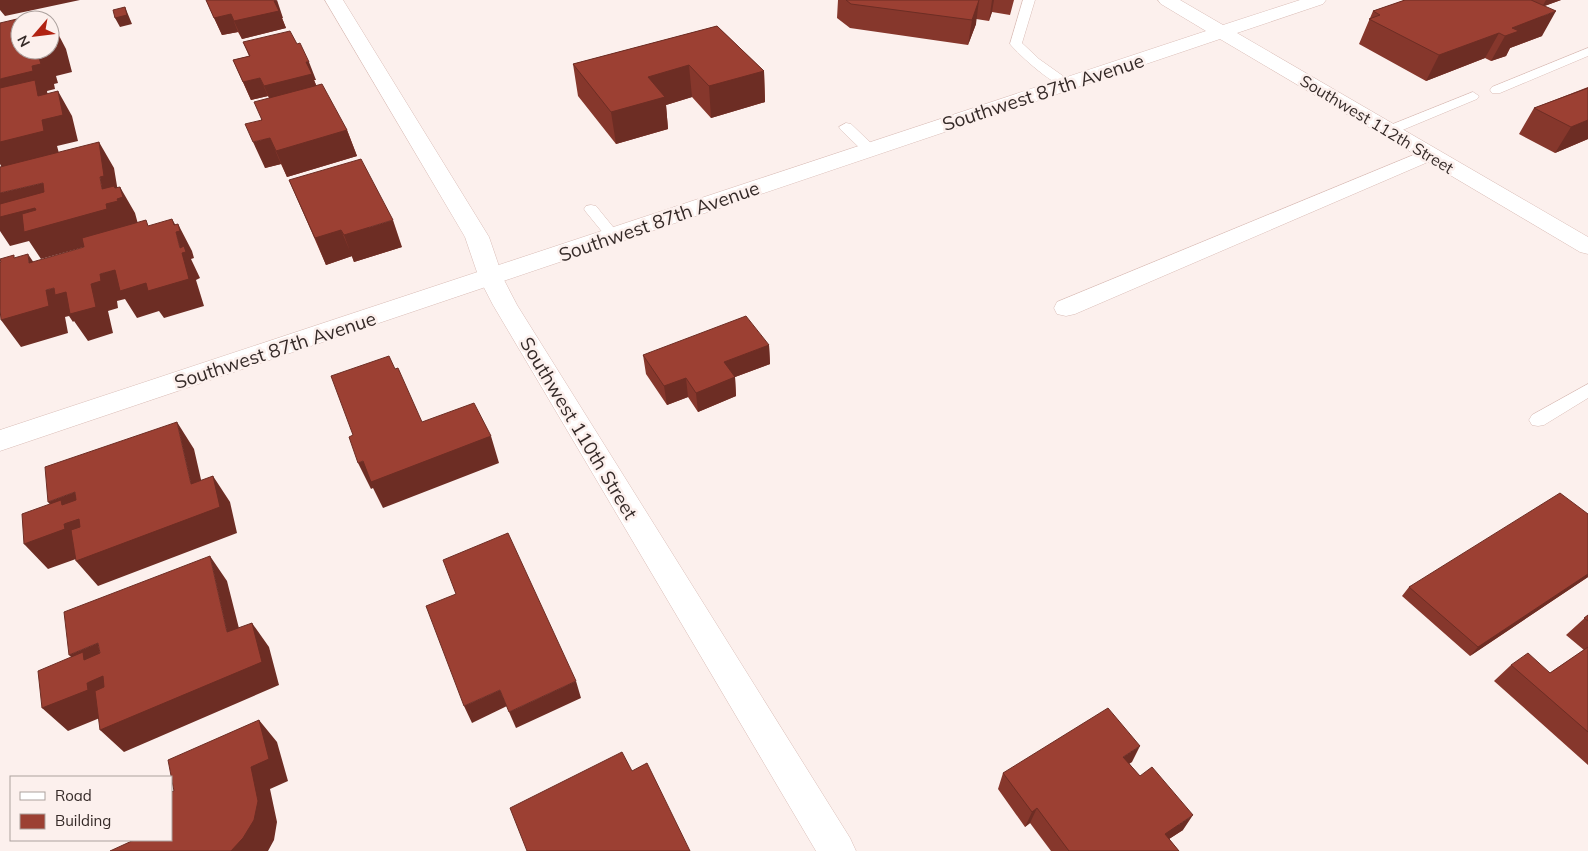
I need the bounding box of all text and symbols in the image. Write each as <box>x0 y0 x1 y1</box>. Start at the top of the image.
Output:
north arrow <box>10 10 60 60</box>
text: N <box>13 32 34 50</box>
street label: Southwest 87th Avenue <box>939 48 1147 136</box>
street label: Southwest 112th Street <box>1297 70 1458 178</box>
street label: Southwest 87th Avenue <box>555 175 763 267</box>
street label: Southwest 87th Avenue <box>171 306 379 394</box>
street label: Southwest 110th Street <box>515 332 643 524</box>
legend <box>10 776 172 841</box>
text: Road <box>55 786 92 805</box>
text: Building <box>55 811 111 830</box>

